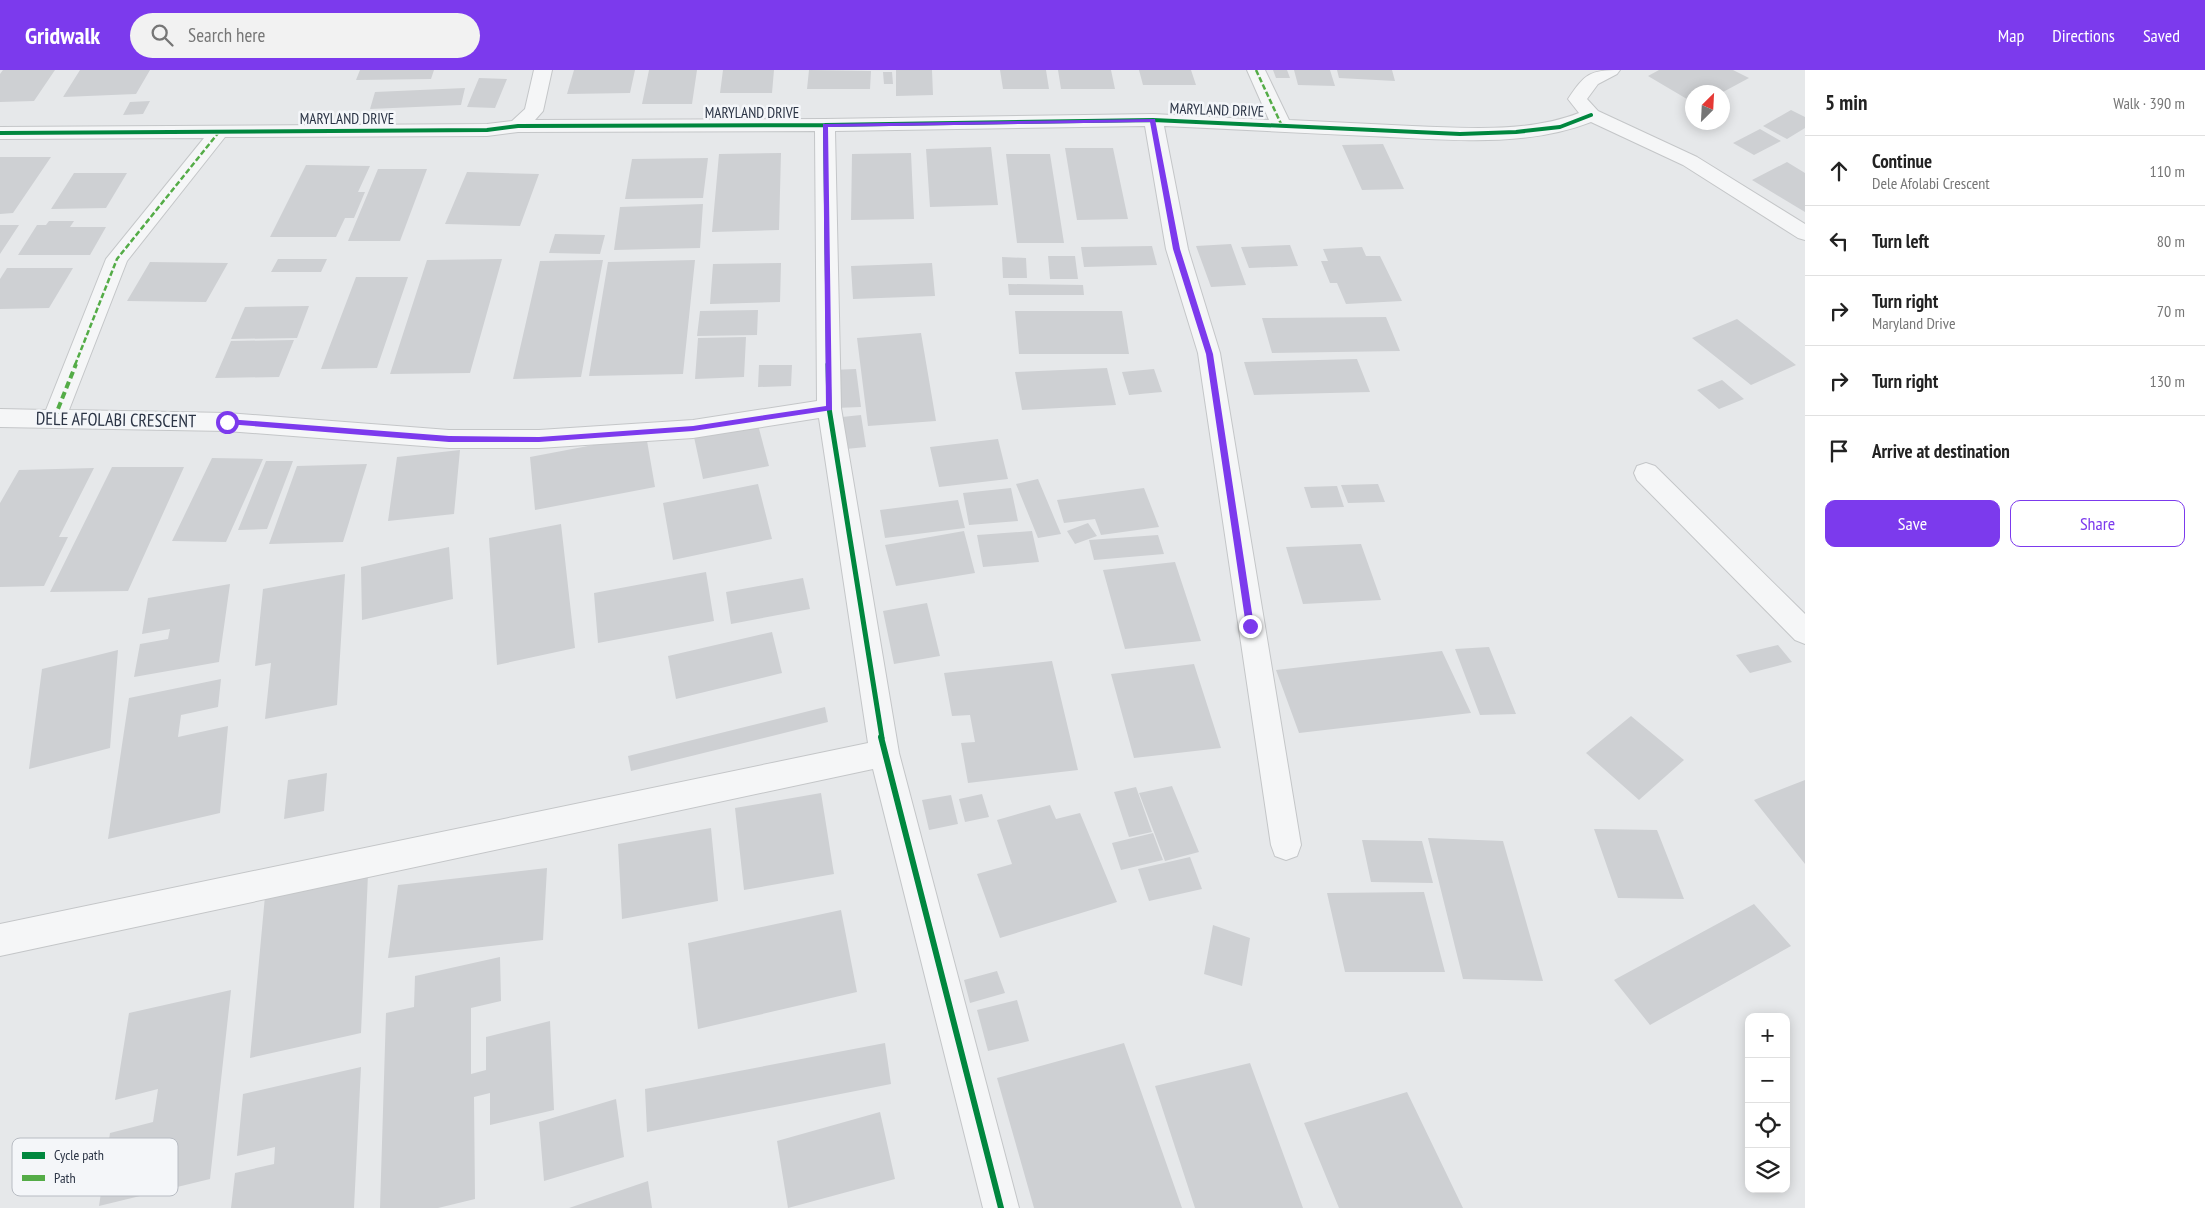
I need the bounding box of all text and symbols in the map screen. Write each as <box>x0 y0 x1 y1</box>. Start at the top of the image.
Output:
search box <box>130 13 480 58</box>
text: Gridwalk <box>25 20 100 51</box>
icon: search <box>148 21 176 49</box>
text: Search here <box>188 23 265 47</box>
text: Map <box>1998 24 2024 47</box>
text: Directions <box>2052 24 2115 47</box>
text: Saved <box>2143 24 2180 47</box>
north arrow <box>1685 85 1730 130</box>
text: 5 min <box>1825 89 1867 116</box>
text: Walk · 390 m <box>2113 93 2185 113</box>
street label: MARYLAND DRIVE <box>1169 98 1265 121</box>
street label: MARYLAND DRIVE <box>705 103 799 122</box>
street label: MARYLAND DRIVE <box>300 109 394 128</box>
text: Continue <box>1872 149 1932 173</box>
icon: ahead <box>1825 157 1853 185</box>
text: 110 m <box>2150 161 2185 181</box>
text: Dele Afolabi Crescent <box>1872 173 1990 193</box>
icon: left <box>1825 227 1853 255</box>
text: Turn left <box>1872 229 1929 253</box>
text: 80 m <box>2157 231 2185 251</box>
text: Turn right <box>1872 289 1938 313</box>
icon: right <box>1825 297 1853 325</box>
text: 70 m <box>2157 301 2185 321</box>
text: Maryland Drive <box>1872 313 1956 333</box>
icon: right <box>1825 367 1853 395</box>
text: Turn right <box>1872 369 1938 393</box>
text: 130 m <box>2150 371 2185 391</box>
street label: DELE AFOLABI CRESCENT <box>36 407 196 432</box>
route start <box>216 411 239 434</box>
icon: arrive <box>1825 437 1853 465</box>
text: Arrive at destination <box>1872 439 2010 463</box>
button: Save <box>1825 500 2000 547</box>
button: Share <box>2010 500 2185 547</box>
route end <box>1239 615 1262 638</box>
map controls <box>1745 1013 1790 1193</box>
button: + <box>1745 1013 1790 1058</box>
button: − <box>1745 1058 1790 1103</box>
button: locate <box>1745 1103 1790 1148</box>
legend <box>12 1138 178 1196</box>
text: Cycle path <box>54 1146 104 1164</box>
button: layers <box>1745 1148 1790 1193</box>
text: Path <box>54 1169 76 1187</box>

